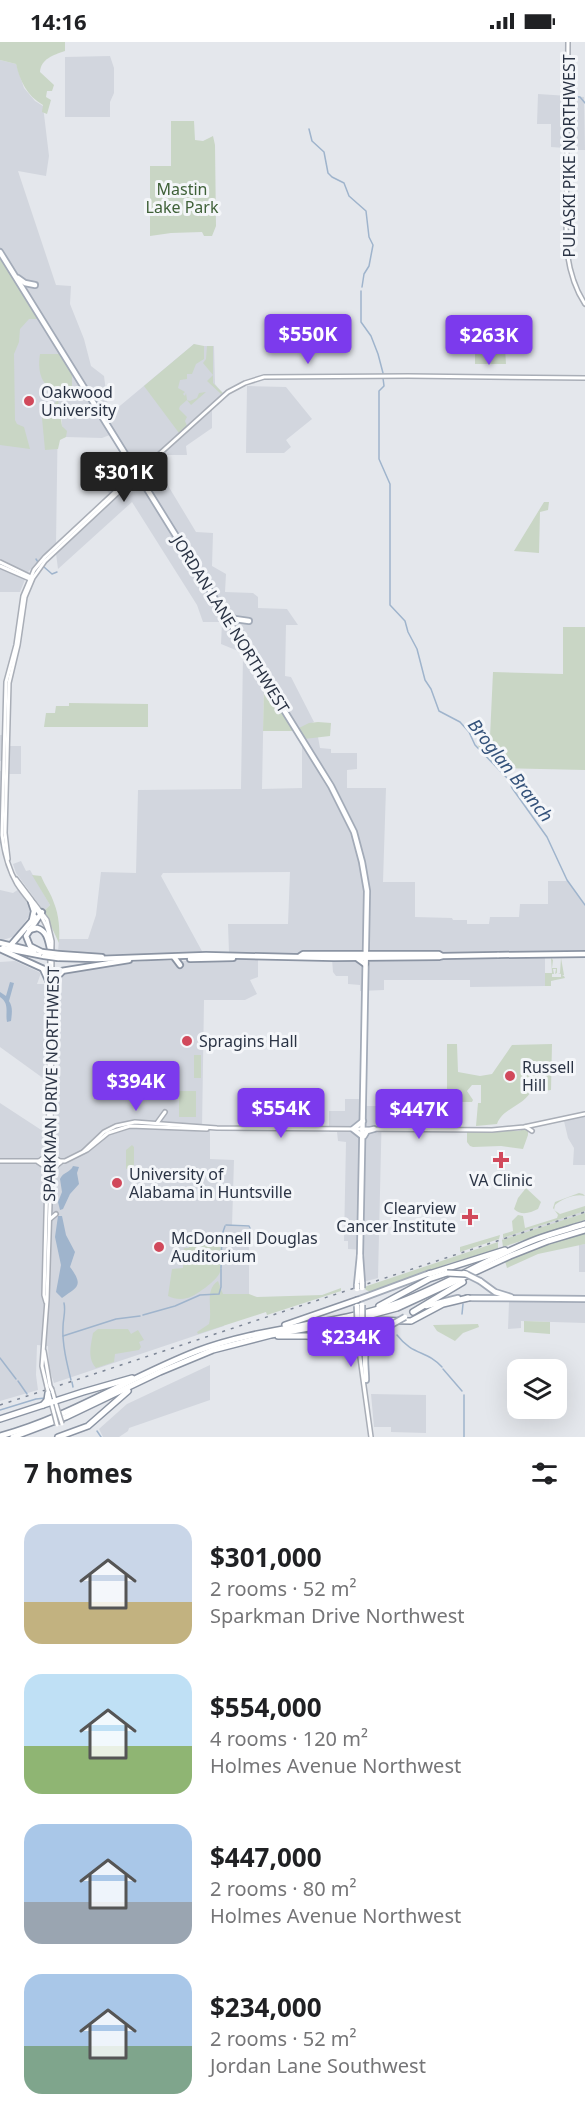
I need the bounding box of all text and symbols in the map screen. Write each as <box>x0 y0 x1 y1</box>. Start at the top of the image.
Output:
text: 14:16 <box>30 6 87 36</box>
street label: PULASKI PIKE NORTHWEST <box>558 54 580 258</box>
park label: Mastin Lake Park <box>146 178 219 218</box>
pin: $550K <box>266 314 350 365</box>
pin: $263K <box>447 315 531 366</box>
text: $550K <box>278 320 338 347</box>
text: $263K <box>459 321 519 348</box>
place label: Oakwood University <box>41 381 117 421</box>
marker: Oakwood University <box>22 394 36 408</box>
pin: $301K <box>82 452 166 503</box>
text: $301K <box>94 458 154 485</box>
street label: JORDAN LANE NORTHWEST <box>166 529 295 717</box>
water label: Broglan Branch <box>463 713 559 827</box>
street label: SPARKMAN DRIVE NORTHWEST <box>38 966 64 1202</box>
place label: Spragins Hall <box>199 1030 298 1052</box>
marker: Spragins Hall <box>180 1034 194 1048</box>
place label: Russell Hill <box>522 1056 574 1096</box>
pin: $394K <box>94 1061 178 1112</box>
text: $394K <box>106 1067 166 1094</box>
marker: Russell Hill <box>503 1069 517 1083</box>
pin: $554K <box>239 1088 323 1139</box>
pin: $447K <box>377 1089 461 1140</box>
text: $554K <box>251 1094 311 1121</box>
text: $447K <box>389 1095 449 1122</box>
marker: VA Clinic <box>492 1151 510 1169</box>
place label: University of Alabama in Huntsville <box>129 1163 292 1203</box>
place label: VA Clinic <box>469 1169 533 1191</box>
marker: University of Alabama in Huntsville <box>110 1176 124 1190</box>
place label: Clearview Cancer Institute <box>336 1197 456 1237</box>
marker: Clearview Cancer Institute <box>461 1208 479 1226</box>
place label: McDonnell Douglas Auditorium <box>171 1227 318 1267</box>
marker: McDonnell Douglas Auditorium <box>152 1240 166 1254</box>
pin: $234K <box>309 1317 393 1368</box>
text: $234K <box>321 1323 381 1350</box>
map controls <box>507 1359 567 1419</box>
button: layers <box>507 1359 567 1419</box>
text: 7 homes <box>24 1455 133 1491</box>
icon: filters <box>528 1457 561 1490</box>
text: $301,000 <box>210 1539 322 1575</box>
icon: home <box>72 1548 144 1620</box>
text: 2 rooms · 52 m² <box>210 1575 357 1602</box>
text: Sparkman Drive Northwest <box>210 1602 465 1629</box>
text: $554,000 <box>210 1689 322 1725</box>
icon: home <box>72 1698 144 1770</box>
text: 4 rooms · 120 m² <box>210 1725 368 1752</box>
text: Holmes Avenue Northwest <box>210 1752 461 1779</box>
text: $447,000 <box>210 1839 322 1875</box>
icon: home <box>72 1848 144 1920</box>
text: 2 rooms · 80 m² <box>210 1875 357 1902</box>
text: Holmes Avenue Northwest <box>210 1902 461 1929</box>
text: $234,000 <box>210 1989 322 2025</box>
icon: home <box>72 1998 144 2070</box>
text: 2 rooms · 52 m² <box>210 2025 357 2052</box>
text: Jordan Lane Southwest <box>210 2052 426 2079</box>

